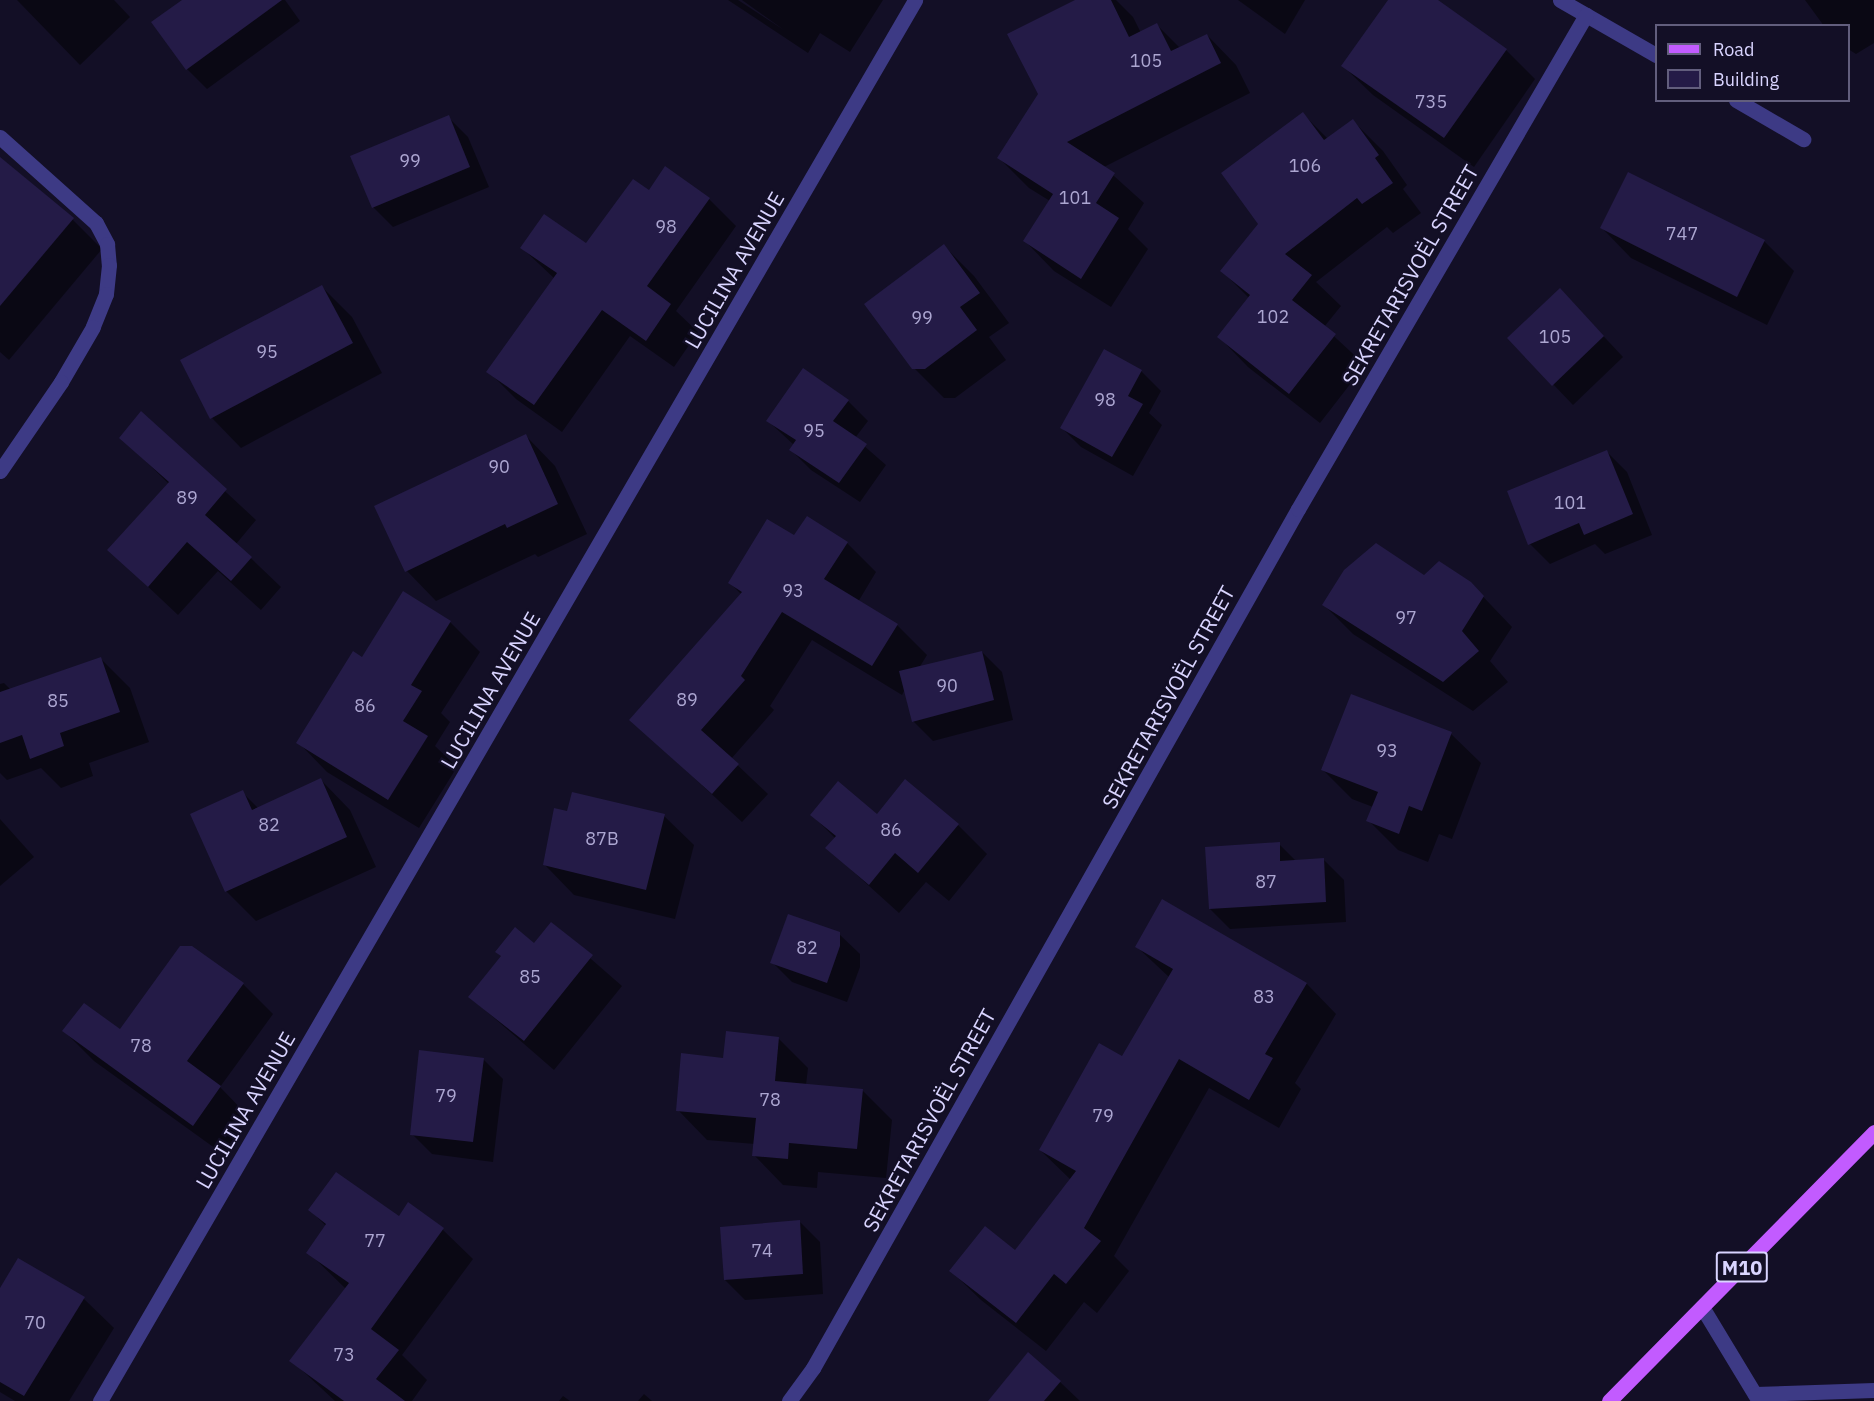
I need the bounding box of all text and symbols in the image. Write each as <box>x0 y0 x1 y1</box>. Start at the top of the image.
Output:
legend <box>1655 24 1850 102</box>
text: Road <box>1713 38 1754 61</box>
house number: 105 <box>1130 50 1162 72</box>
text: Building <box>1713 68 1779 91</box>
house number: 735 <box>1415 91 1447 113</box>
house number: 99 <box>399 150 421 172</box>
house number: 106 <box>1289 155 1321 177</box>
street label: SEKRETARISVOËL STREET <box>1336 160 1484 390</box>
street label: LUCILINA AVENUE <box>679 187 789 353</box>
house number: 101 <box>1059 187 1091 209</box>
house number: 98 <box>655 216 677 238</box>
house number: 747 <box>1666 223 1698 245</box>
house number: 102 <box>1257 306 1289 328</box>
house number: 99 <box>911 307 933 329</box>
house number: 105 <box>1539 326 1571 348</box>
house number: 95 <box>256 341 278 363</box>
house number: 98 <box>1094 389 1116 411</box>
house number: 95 <box>803 420 825 442</box>
house number: 90 <box>488 456 510 478</box>
house number: 89 <box>176 487 198 509</box>
house number: 101 <box>1554 492 1586 514</box>
house number: 93 <box>782 580 804 602</box>
street label: SEKRETARISVOËL STREET <box>1096 581 1240 813</box>
street label: LUCILINA AVENUE <box>435 607 545 773</box>
house number: 97 <box>1395 607 1417 629</box>
house number: 90 <box>936 675 958 697</box>
house number: 89 <box>676 689 698 711</box>
house number: 85 <box>47 690 69 712</box>
house number: 86 <box>354 695 376 717</box>
house number: 93 <box>1376 740 1398 762</box>
house number: 82 <box>258 814 280 836</box>
house number: 86 <box>880 819 902 841</box>
house number: 87B <box>585 828 619 850</box>
house number: 87 <box>1255 871 1277 893</box>
house number: 82 <box>796 937 818 959</box>
house number: 85 <box>519 966 541 988</box>
house number: 83 <box>1253 986 1275 1008</box>
street label: SEKRETARISVOËL STREET <box>857 1004 1001 1236</box>
street label: LUCILINA AVENUE <box>190 1027 300 1193</box>
house number: 78 <box>130 1035 152 1057</box>
house number: 79 <box>435 1085 457 1107</box>
house number: 78 <box>759 1089 781 1111</box>
house number: 79 <box>1092 1105 1114 1127</box>
house number: 77 <box>364 1230 386 1252</box>
house number: 74 <box>751 1240 773 1262</box>
road number: M10 <box>1715 1250 1769 1284</box>
house number: 70 <box>24 1312 46 1334</box>
house number: 73 <box>333 1344 355 1366</box>

